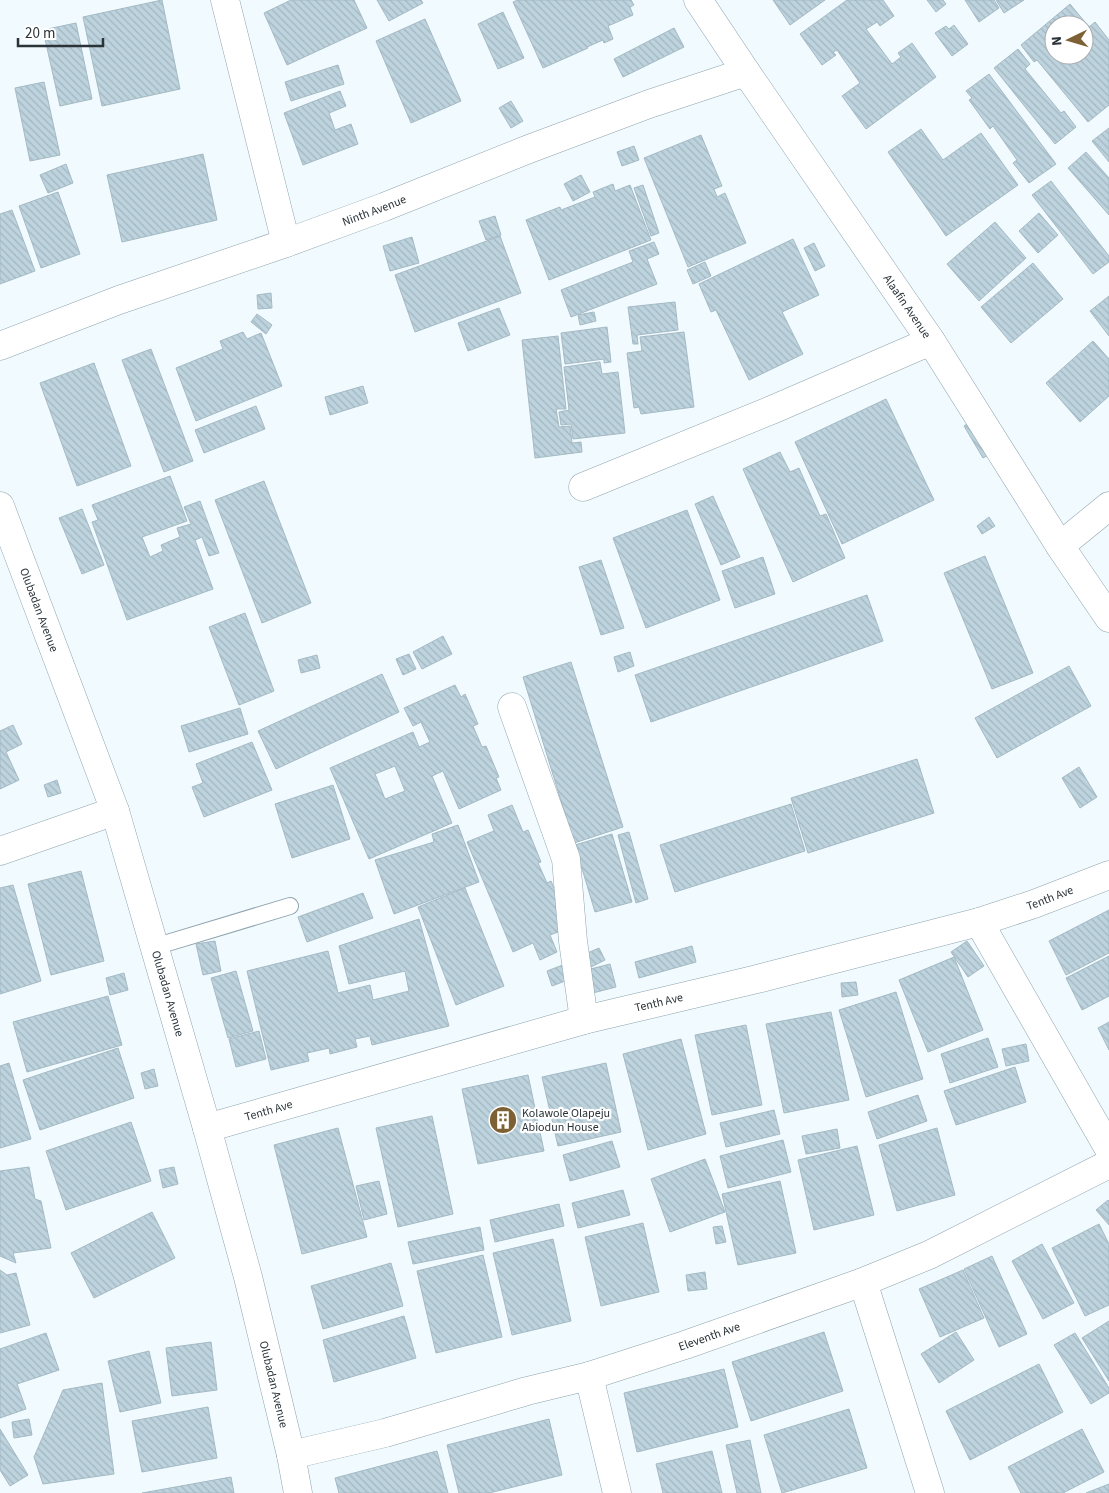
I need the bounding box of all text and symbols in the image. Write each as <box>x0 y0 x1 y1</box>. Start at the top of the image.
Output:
scale bar <box>18 15 102 47</box>
north arrow <box>1044 15 1094 65</box>
text: 20 m <box>25 23 55 44</box>
text: N <box>1047 36 1067 47</box>
street label: Ninth Avenue <box>340 191 409 231</box>
street label: Alaafin Avenue <box>879 271 935 342</box>
street label: Olubadan Avenue <box>15 565 62 655</box>
street label: Tenth Ave <box>1024 882 1076 915</box>
street label: Olubadan Avenue <box>147 949 188 1039</box>
street label: Tenth Ave <box>633 989 685 1017</box>
street label: Tenth Ave <box>243 1096 295 1126</box>
building icon: Kolawole Olapeju Abiodun House <box>488 1105 518 1135</box>
place label: Kolawole Olapeju Abiodun House <box>522 1105 610 1136</box>
street label: Eleventh Ave <box>676 1318 743 1356</box>
street label: Olubadan Avenue <box>255 1339 292 1430</box>

